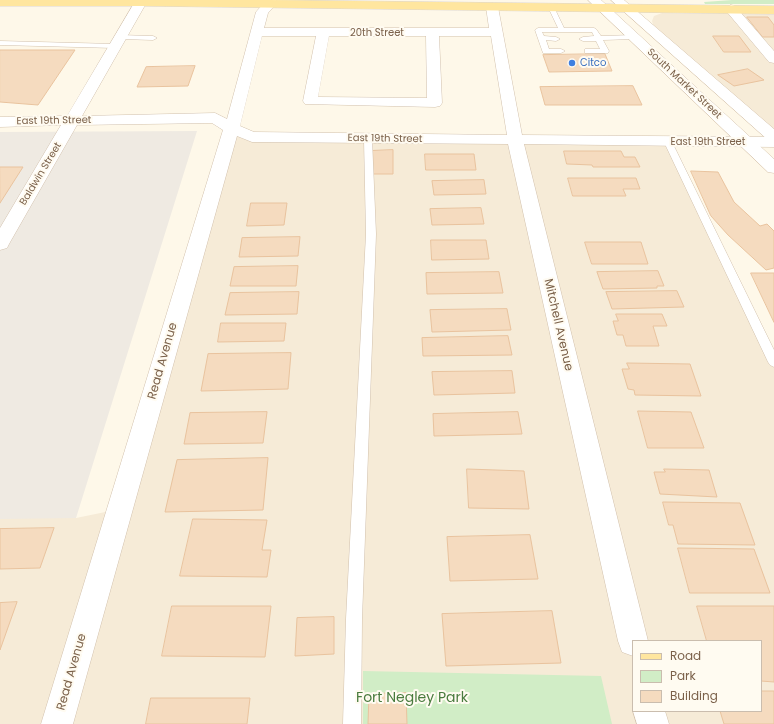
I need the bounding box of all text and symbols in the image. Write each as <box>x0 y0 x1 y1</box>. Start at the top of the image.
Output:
street label: 20th Street <box>350 27 404 39</box>
street label: South Market Street <box>644 46 724 122</box>
place label: Citco <box>580 57 606 69</box>
marker: Citco <box>567 58 577 68</box>
street label: East 19th Street <box>16 114 92 128</box>
street label: East 19th Street <box>347 132 423 146</box>
street label: East 19th Street <box>671 136 745 148</box>
street label: Baldwin Street <box>18 140 64 208</box>
street label: Mitchell Avenue <box>540 277 576 373</box>
street label: Read Avenue <box>145 321 181 401</box>
street label: Read Avenue <box>54 632 90 712</box>
legend <box>632 640 762 712</box>
text: Road <box>670 647 701 664</box>
text: Park <box>670 667 696 684</box>
text: Building <box>670 687 718 704</box>
park label: Fort Negley Park <box>356 690 468 706</box>

